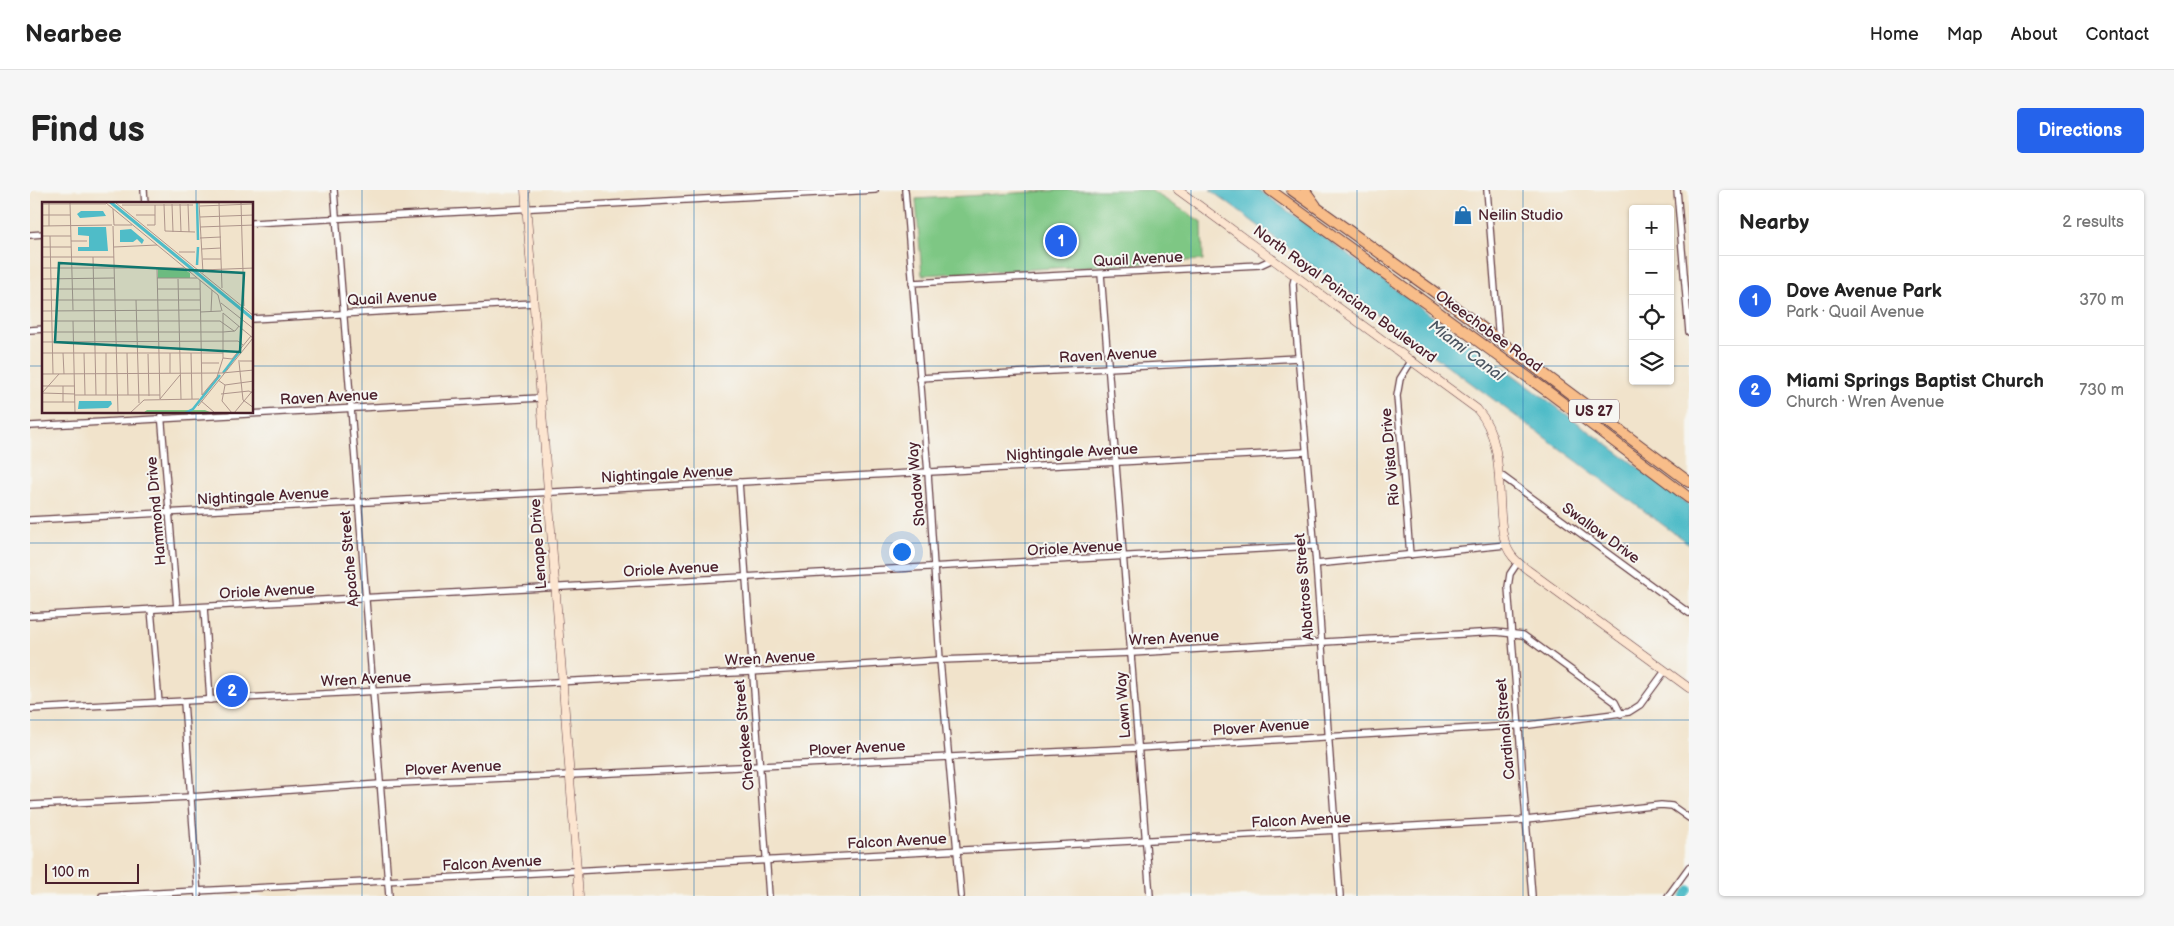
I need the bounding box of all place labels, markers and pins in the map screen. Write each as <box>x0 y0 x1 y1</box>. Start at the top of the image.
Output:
shop icon: Neilin Studio <box>1452 204 1474 226</box>
place label: Neilin Studio <box>1478 206 1563 225</box>
pin: 1 <box>1045 222 1077 260</box>
pin: 2 <box>216 672 248 710</box>

